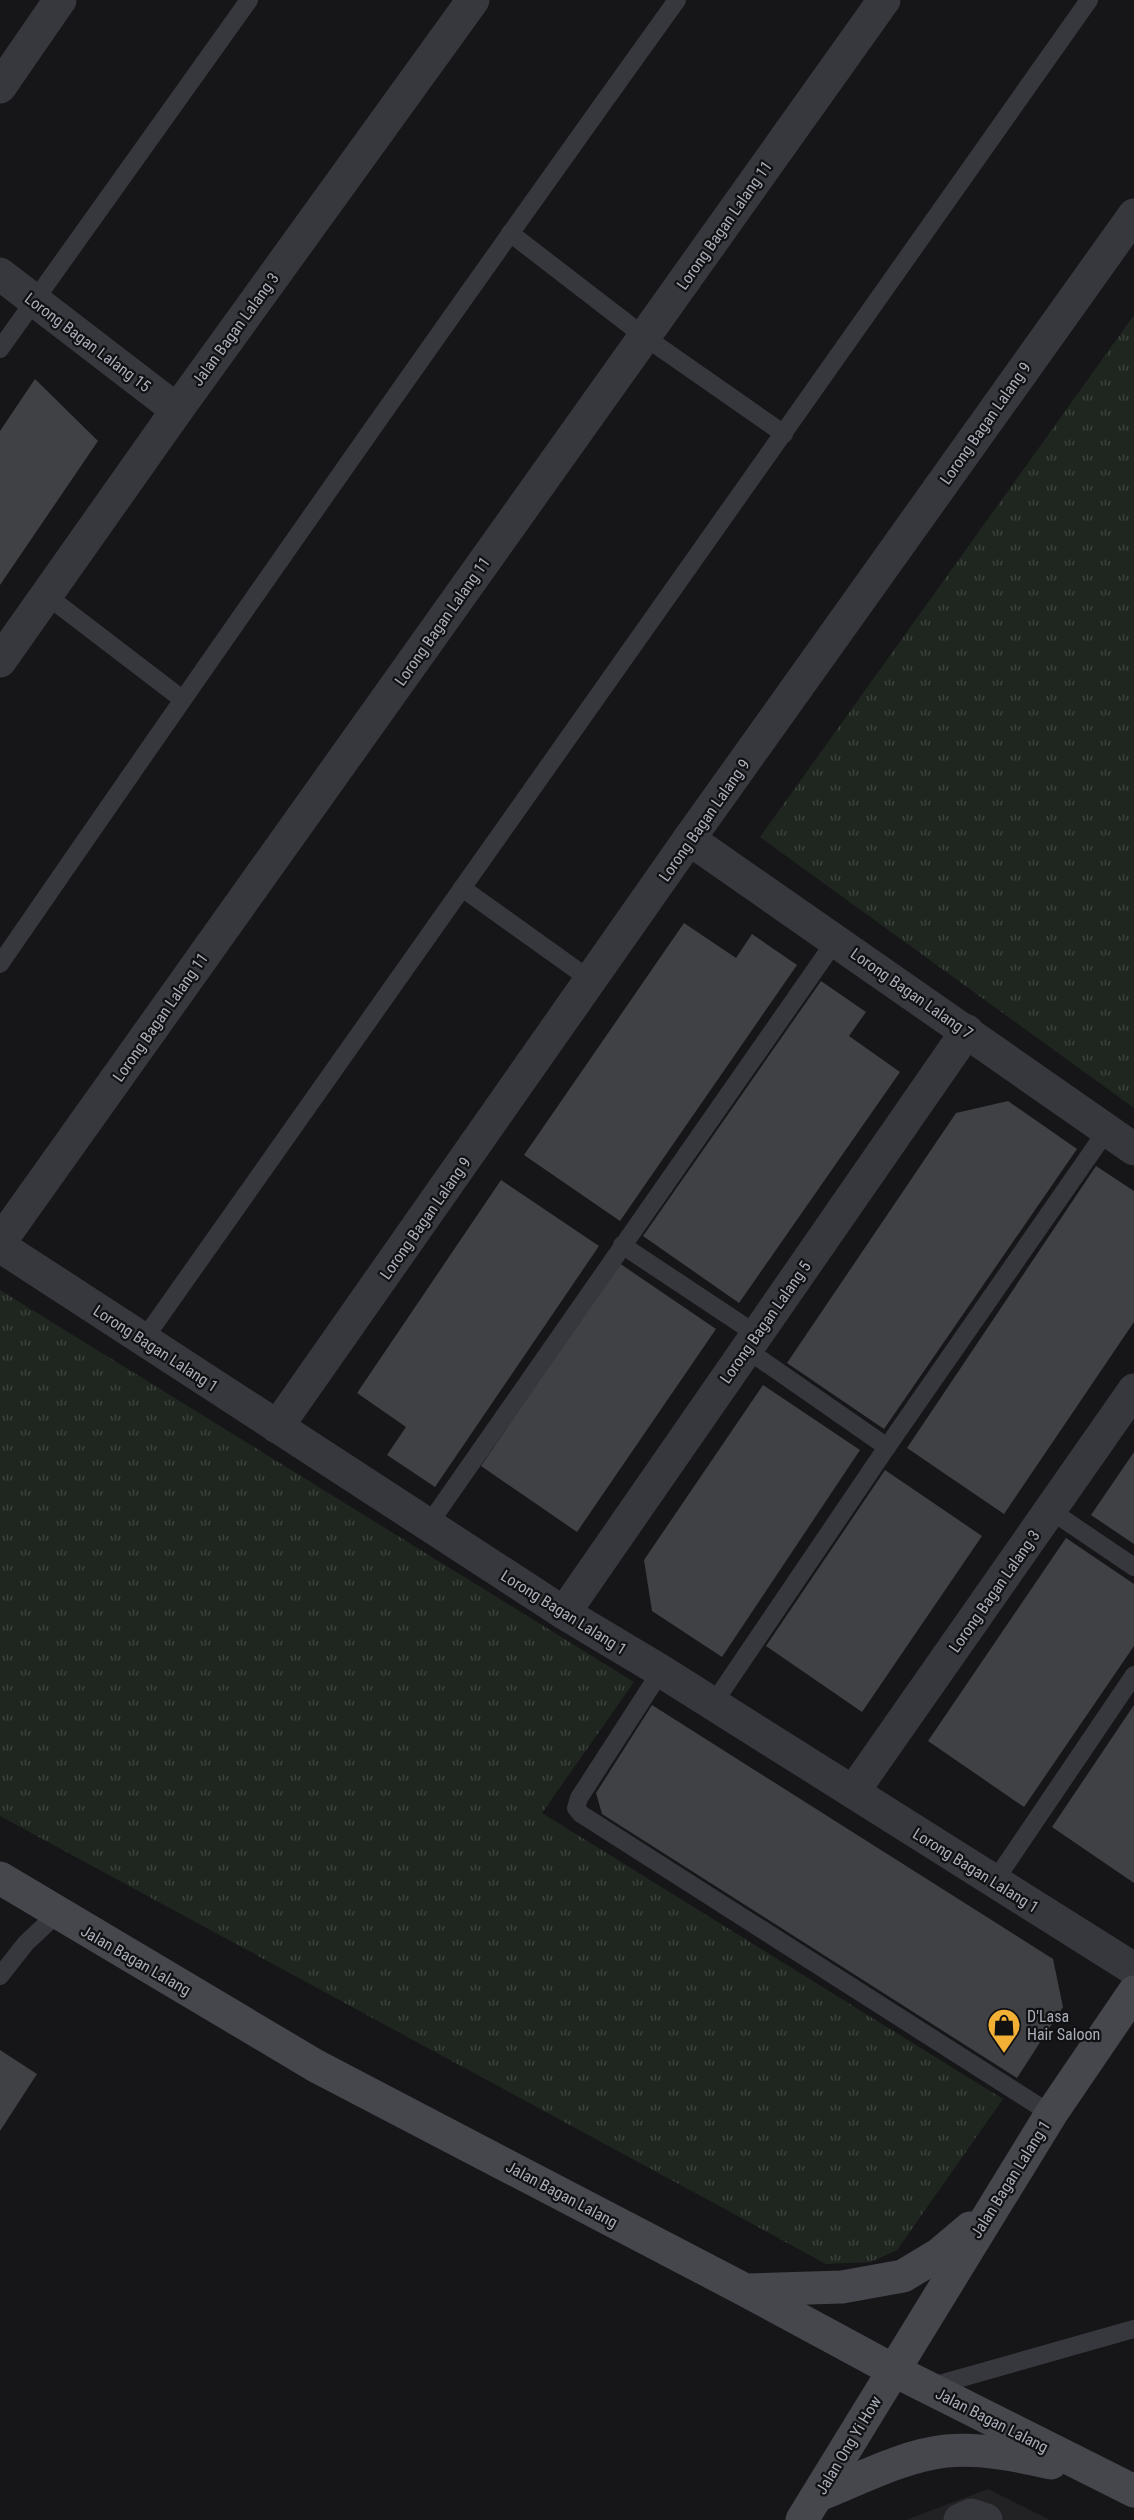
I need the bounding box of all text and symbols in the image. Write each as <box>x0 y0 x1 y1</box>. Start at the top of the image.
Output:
street label: Lorong Bagan Lalang 11 <box>673 157 776 293</box>
street label: Jalan Bagan Lalang 3 <box>188 269 283 390</box>
street label: Lorong Bagan Lalang 15 <box>21 289 155 396</box>
street label: Lorong Bagan Lalang 9 <box>936 358 1035 488</box>
street label: Lorong Bagan Lalang 11 <box>391 553 494 689</box>
street label: Lorong Bagan Lalang 9 <box>655 755 754 885</box>
street label: Lorong Bagan Lalang 7 <box>847 944 977 1043</box>
street label: Lorong Bagan Lalang 11 <box>109 949 212 1085</box>
street label: Lorong Bagan Lalang 9 <box>376 1153 475 1283</box>
street label: Lorong Bagan Lalang 5 <box>716 1257 815 1387</box>
street label: Lorong Bagan Lalang 1 <box>90 1301 222 1396</box>
street label: Lorong Bagan Lalang 3 <box>945 1526 1044 1656</box>
street label: Lorong Bagan Lalang 1 <box>497 1566 630 1659</box>
street label: Lorong Bagan Lalang 1 <box>909 1824 1042 1917</box>
street label: Jalan Bagan Lalang <box>77 1921 194 2000</box>
shop icon: D'Lasa Hair Saloon <box>986 2007 1022 2054</box>
place label: D'Lasa Hair Saloon <box>1027 2007 1100 2044</box>
street label: Jalan Bagan Lalang 1 <box>967 2117 1054 2242</box>
street label: Jalan Bagan Lalang <box>503 2157 621 2232</box>
street label: Jalan Bagan Lalang <box>932 2384 1051 2457</box>
street label: Jalan Ong Yi How <box>812 2393 885 2498</box>

